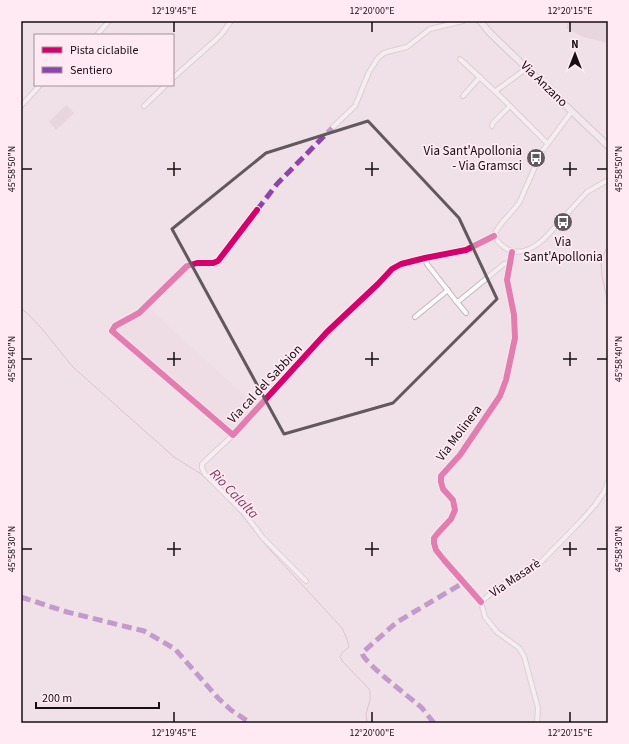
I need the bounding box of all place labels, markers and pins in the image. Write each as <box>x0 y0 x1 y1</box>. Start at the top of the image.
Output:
place label: Via Sant'Apollonia - Via Gramsci <box>424 142 522 175</box>
bus stop icon: Via Sant'Apollonia - Via Gramsci <box>525 147 547 169</box>
bus stop icon: Via Sant'Apollonia <box>552 211 574 233</box>
place label: Via Sant'Apollonia <box>523 233 603 266</box>

